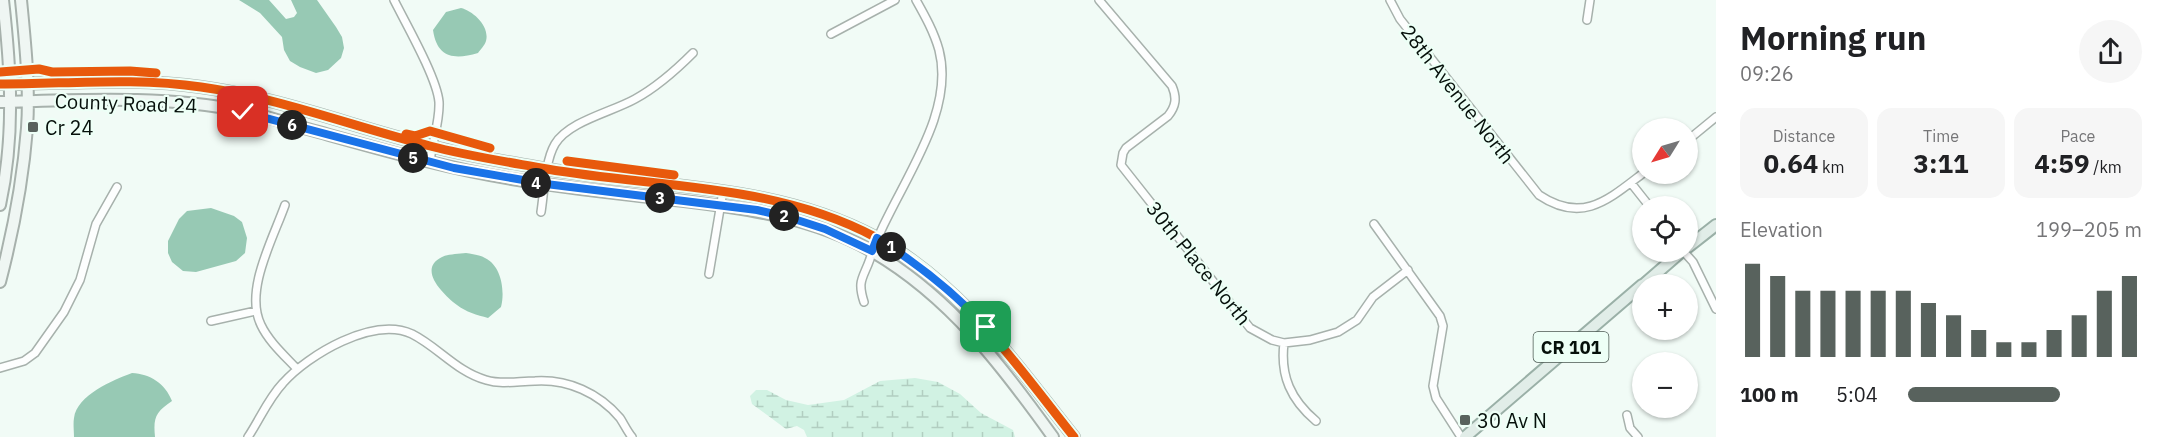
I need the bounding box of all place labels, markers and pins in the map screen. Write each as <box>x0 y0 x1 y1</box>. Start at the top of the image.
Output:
pin <box>217 86 268 137</box>
pin: 6 <box>277 110 307 140</box>
place label: Cr 24 <box>45 114 93 141</box>
marker: Cr 24 <box>26 120 40 134</box>
pin: 5 <box>398 143 428 173</box>
pin: 4 <box>521 168 551 198</box>
pin: 3 <box>645 183 675 213</box>
pin: 2 <box>769 201 799 231</box>
pin: 1 <box>876 232 906 262</box>
pin <box>960 301 1011 352</box>
place label: 30 Av N <box>1477 407 1547 434</box>
marker: 30 Av N <box>1458 413 1472 427</box>

